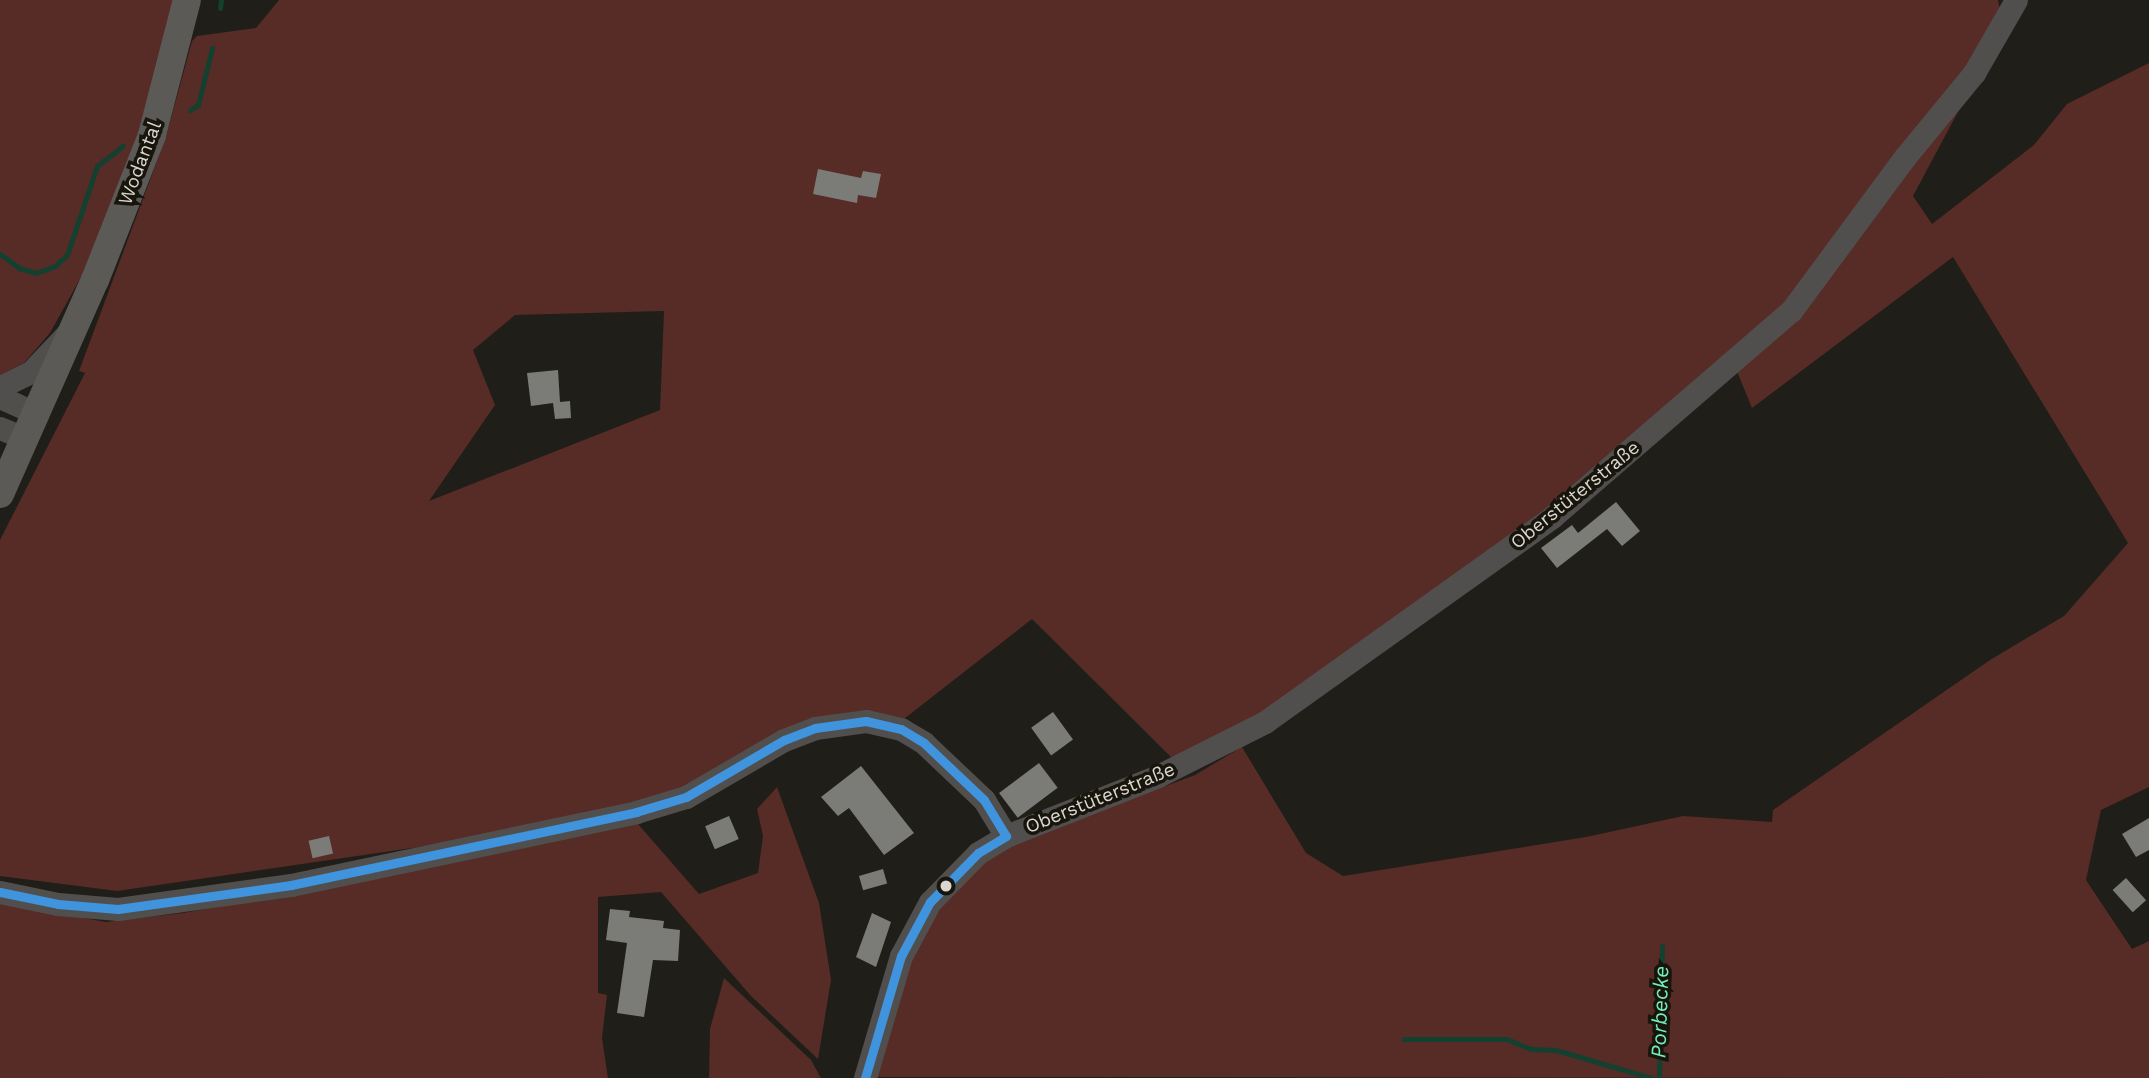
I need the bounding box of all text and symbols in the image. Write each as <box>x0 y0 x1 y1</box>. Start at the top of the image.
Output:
street label: Wodantal <box>114 118 166 208</box>
street label: Oberstüterstraße <box>1506 436 1644 554</box>
street label: Oberstüterstraße <box>1022 758 1178 838</box>
unlabelled marker <box>939 879 953 893</box>
water label: Porbecke <box>1646 965 1674 1059</box>

